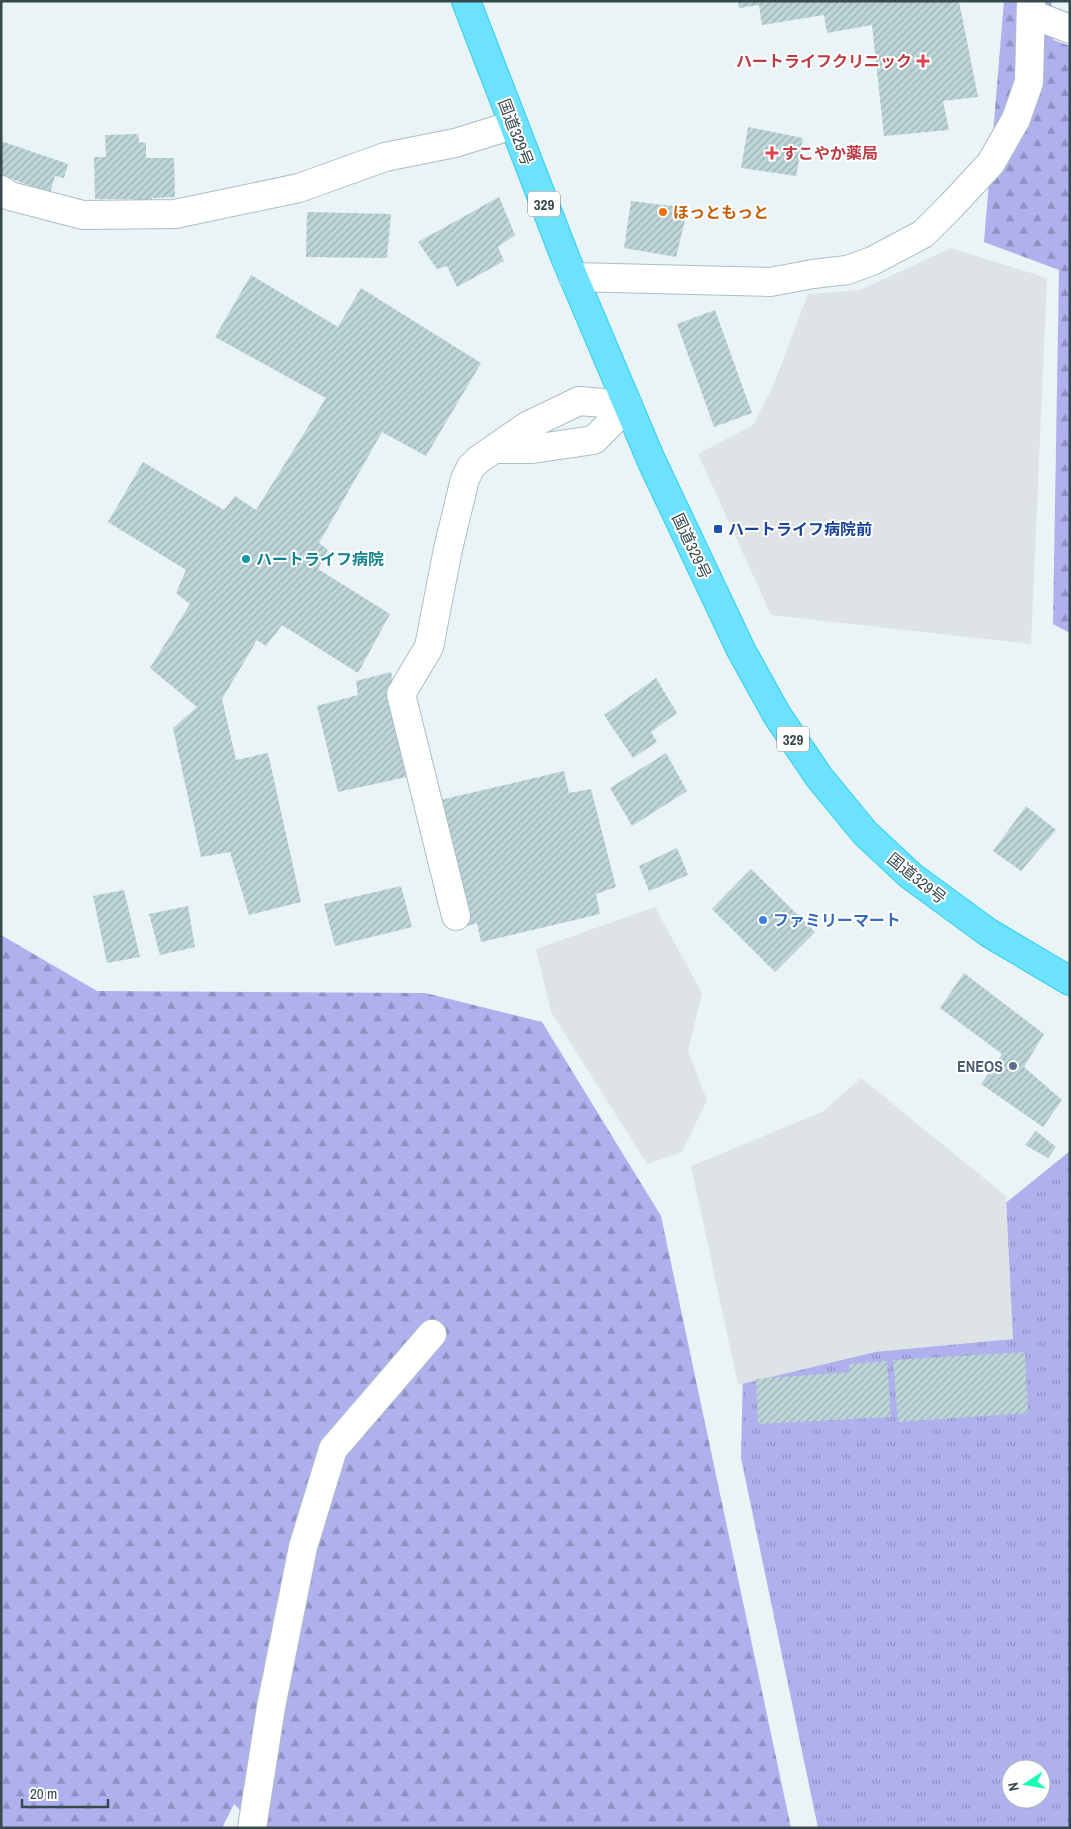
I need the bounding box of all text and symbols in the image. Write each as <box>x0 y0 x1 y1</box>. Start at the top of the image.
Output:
place label: ハートライフクリニック <box>736 50 912 72</box>
marker: ハートライフクリニック <box>916 54 930 68</box>
street label: 国道329号 <box>493 95 539 169</box>
place label: すこやか薬局 <box>782 142 878 164</box>
marker: すこやか薬局 <box>766 147 778 159</box>
road number: 329 <box>528 192 560 216</box>
place label: ほっともっと <box>673 201 769 223</box>
marker: ほっともっと <box>657 206 669 218</box>
street label: 国道329号 <box>667 510 717 582</box>
place label: ハートライフ病院前 <box>728 518 872 540</box>
marker: ハートライフ病院前 <box>712 523 724 535</box>
place label: ハートライフ病院 <box>256 548 384 570</box>
marker: ハートライフ病院 <box>240 553 252 565</box>
road number: 329 <box>777 726 809 752</box>
street label: 国道329号 <box>883 847 951 909</box>
place label: ファミリーマート <box>773 909 901 931</box>
marker: ファミリーマート <box>757 914 769 926</box>
place label: ENEOS <box>957 1055 1003 1077</box>
marker: ENEOS <box>1007 1060 1019 1072</box>
north arrow <box>1001 1759 1051 1809</box>
scale bar <box>22 1776 109 1808</box>
text: N <box>1004 1781 1023 1793</box>
text: 20 m <box>30 1783 57 1804</box>

